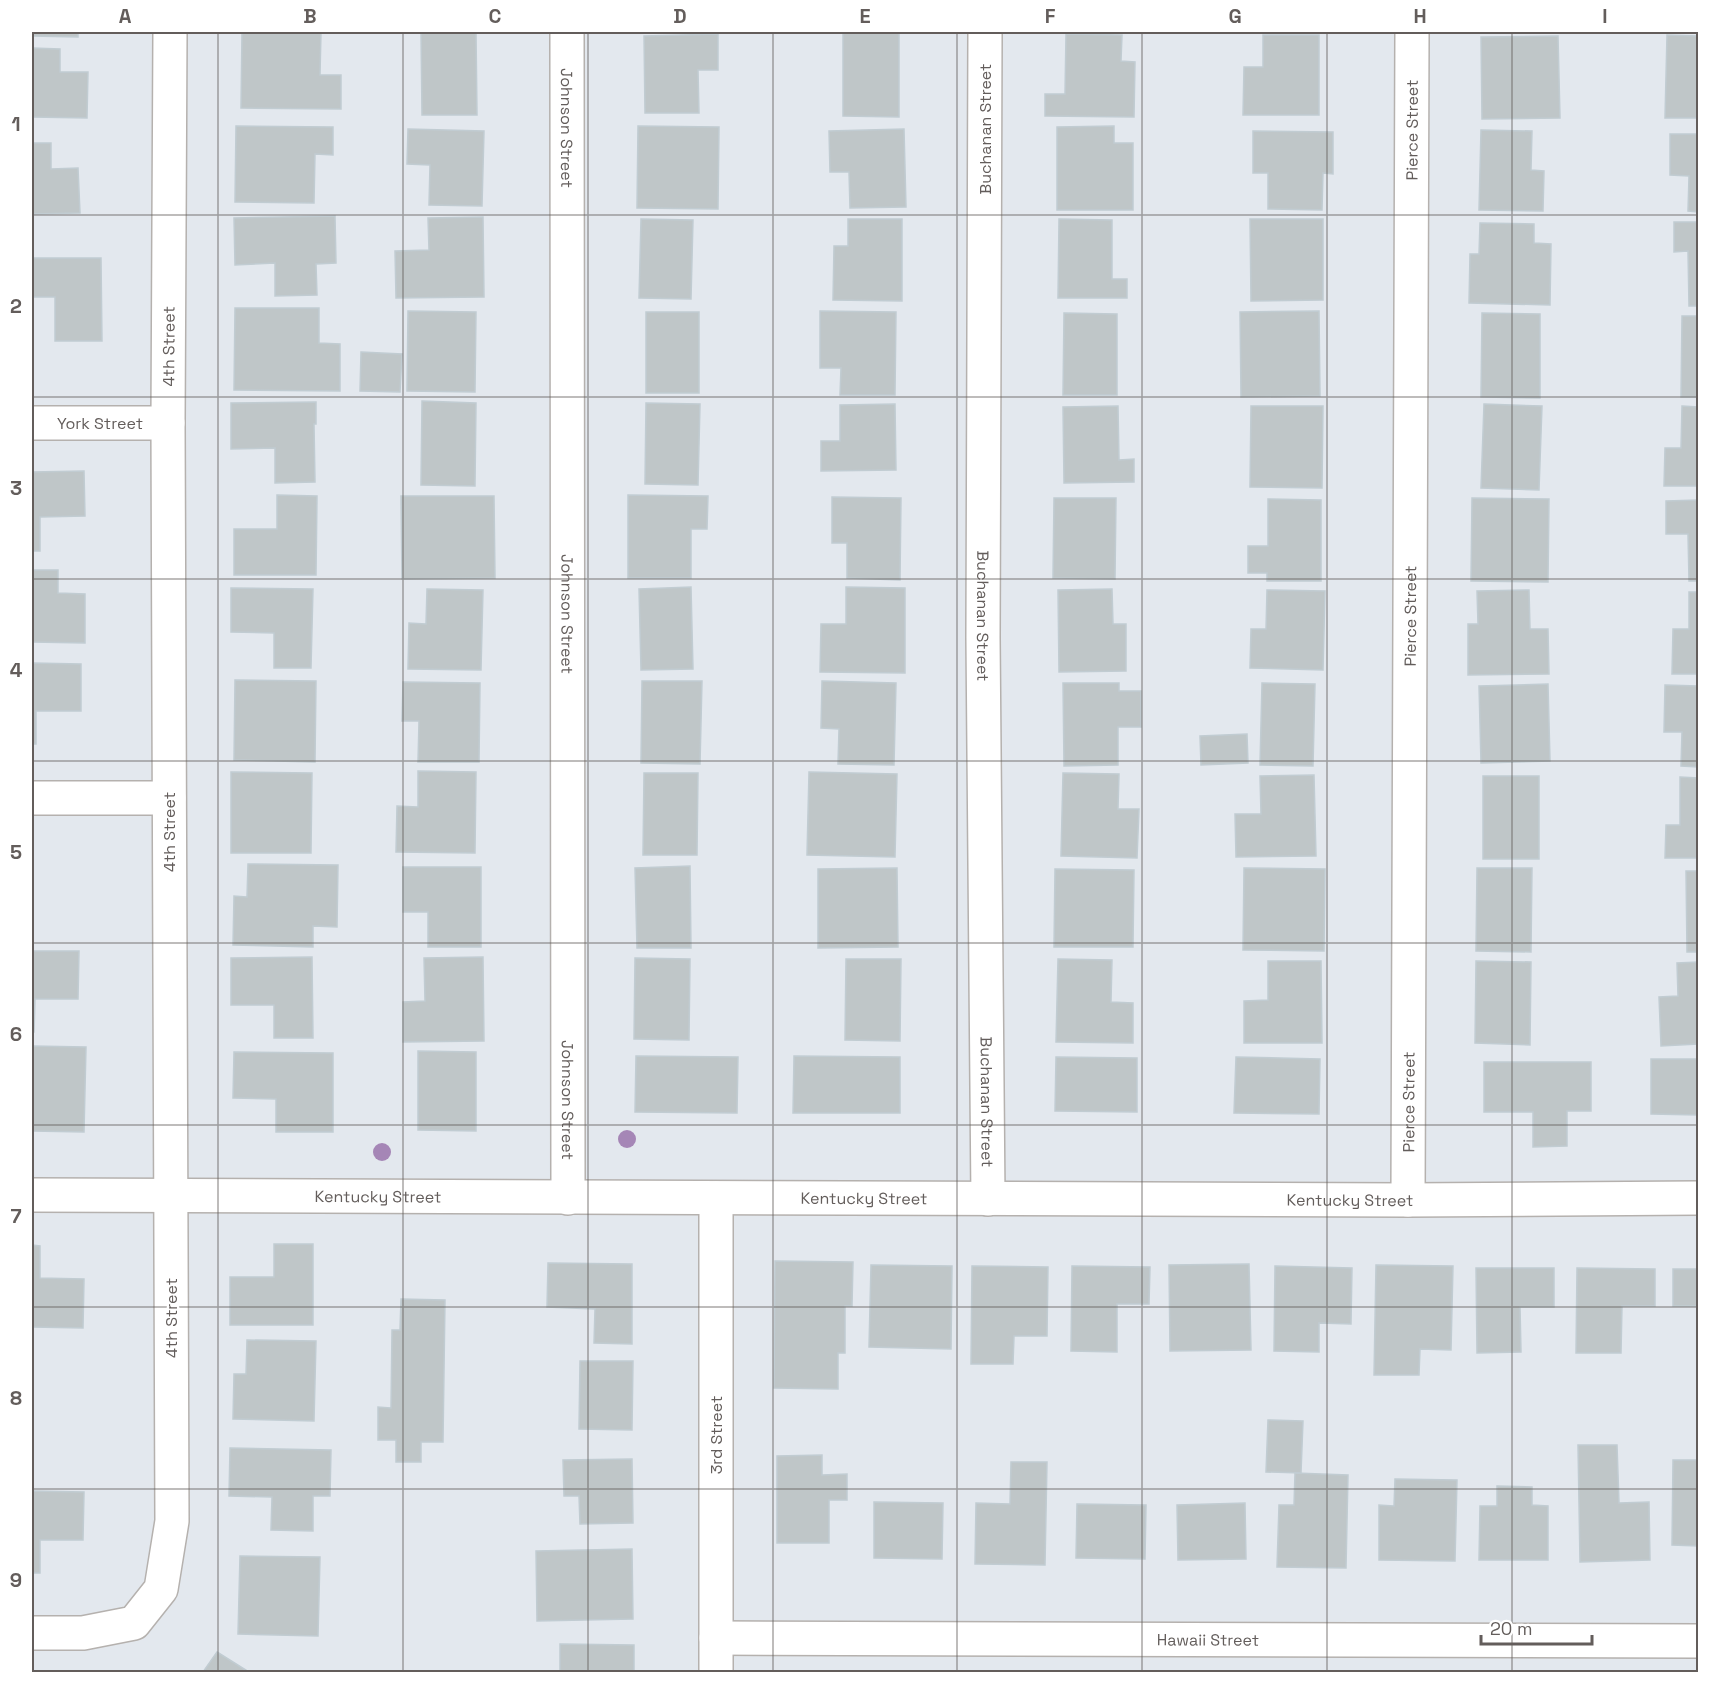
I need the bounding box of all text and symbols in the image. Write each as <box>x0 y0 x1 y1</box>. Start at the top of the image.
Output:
text: A <box>119 3 132 29</box>
text: B <box>303 3 317 29</box>
text: C <box>489 3 502 29</box>
text: D <box>673 3 687 29</box>
text: E <box>859 3 871 29</box>
text: F <box>1045 3 1056 29</box>
text: G <box>1228 3 1242 29</box>
text: H <box>1413 3 1427 29</box>
text: I <box>1602 3 1608 29</box>
street label: Buchanan Street <box>975 64 996 194</box>
street label: Johnson Street <box>556 68 577 188</box>
street label: Pierce Street <box>1401 80 1423 181</box>
text: 1 <box>11 111 21 137</box>
text: 2 <box>10 293 22 319</box>
street label: 4th Street <box>158 306 180 386</box>
street label: York Street <box>57 413 143 434</box>
text: 3 <box>10 475 22 501</box>
street label: Buchanan Street <box>972 551 993 682</box>
street label: Johnson Street <box>556 554 578 674</box>
street label: Pierce Street <box>1400 566 1421 667</box>
text: 4 <box>10 657 23 683</box>
street label: 4th Street <box>159 792 180 872</box>
text: 5 <box>10 839 22 865</box>
text: 6 <box>10 1021 22 1047</box>
street label: Buchanan Street <box>976 1036 998 1168</box>
street label: Johnson Street <box>557 1040 578 1160</box>
street label: Pierce Street <box>1398 1052 1420 1152</box>
street label: Kentucky Street <box>315 1186 441 1207</box>
street label: Kentucky Street <box>801 1188 927 1209</box>
street label: Kentucky Street <box>1287 1190 1413 1211</box>
text: 7 <box>10 1203 22 1229</box>
street label: 4th Street <box>161 1278 182 1358</box>
text: 8 <box>10 1385 22 1411</box>
street label: 3rd Street <box>706 1396 727 1474</box>
text: 9 <box>10 1567 22 1593</box>
scale bar <box>1481 1608 1592 1646</box>
text: 20 m <box>1490 1617 1533 1640</box>
street label: Hawaii Street <box>1157 1629 1259 1651</box>

